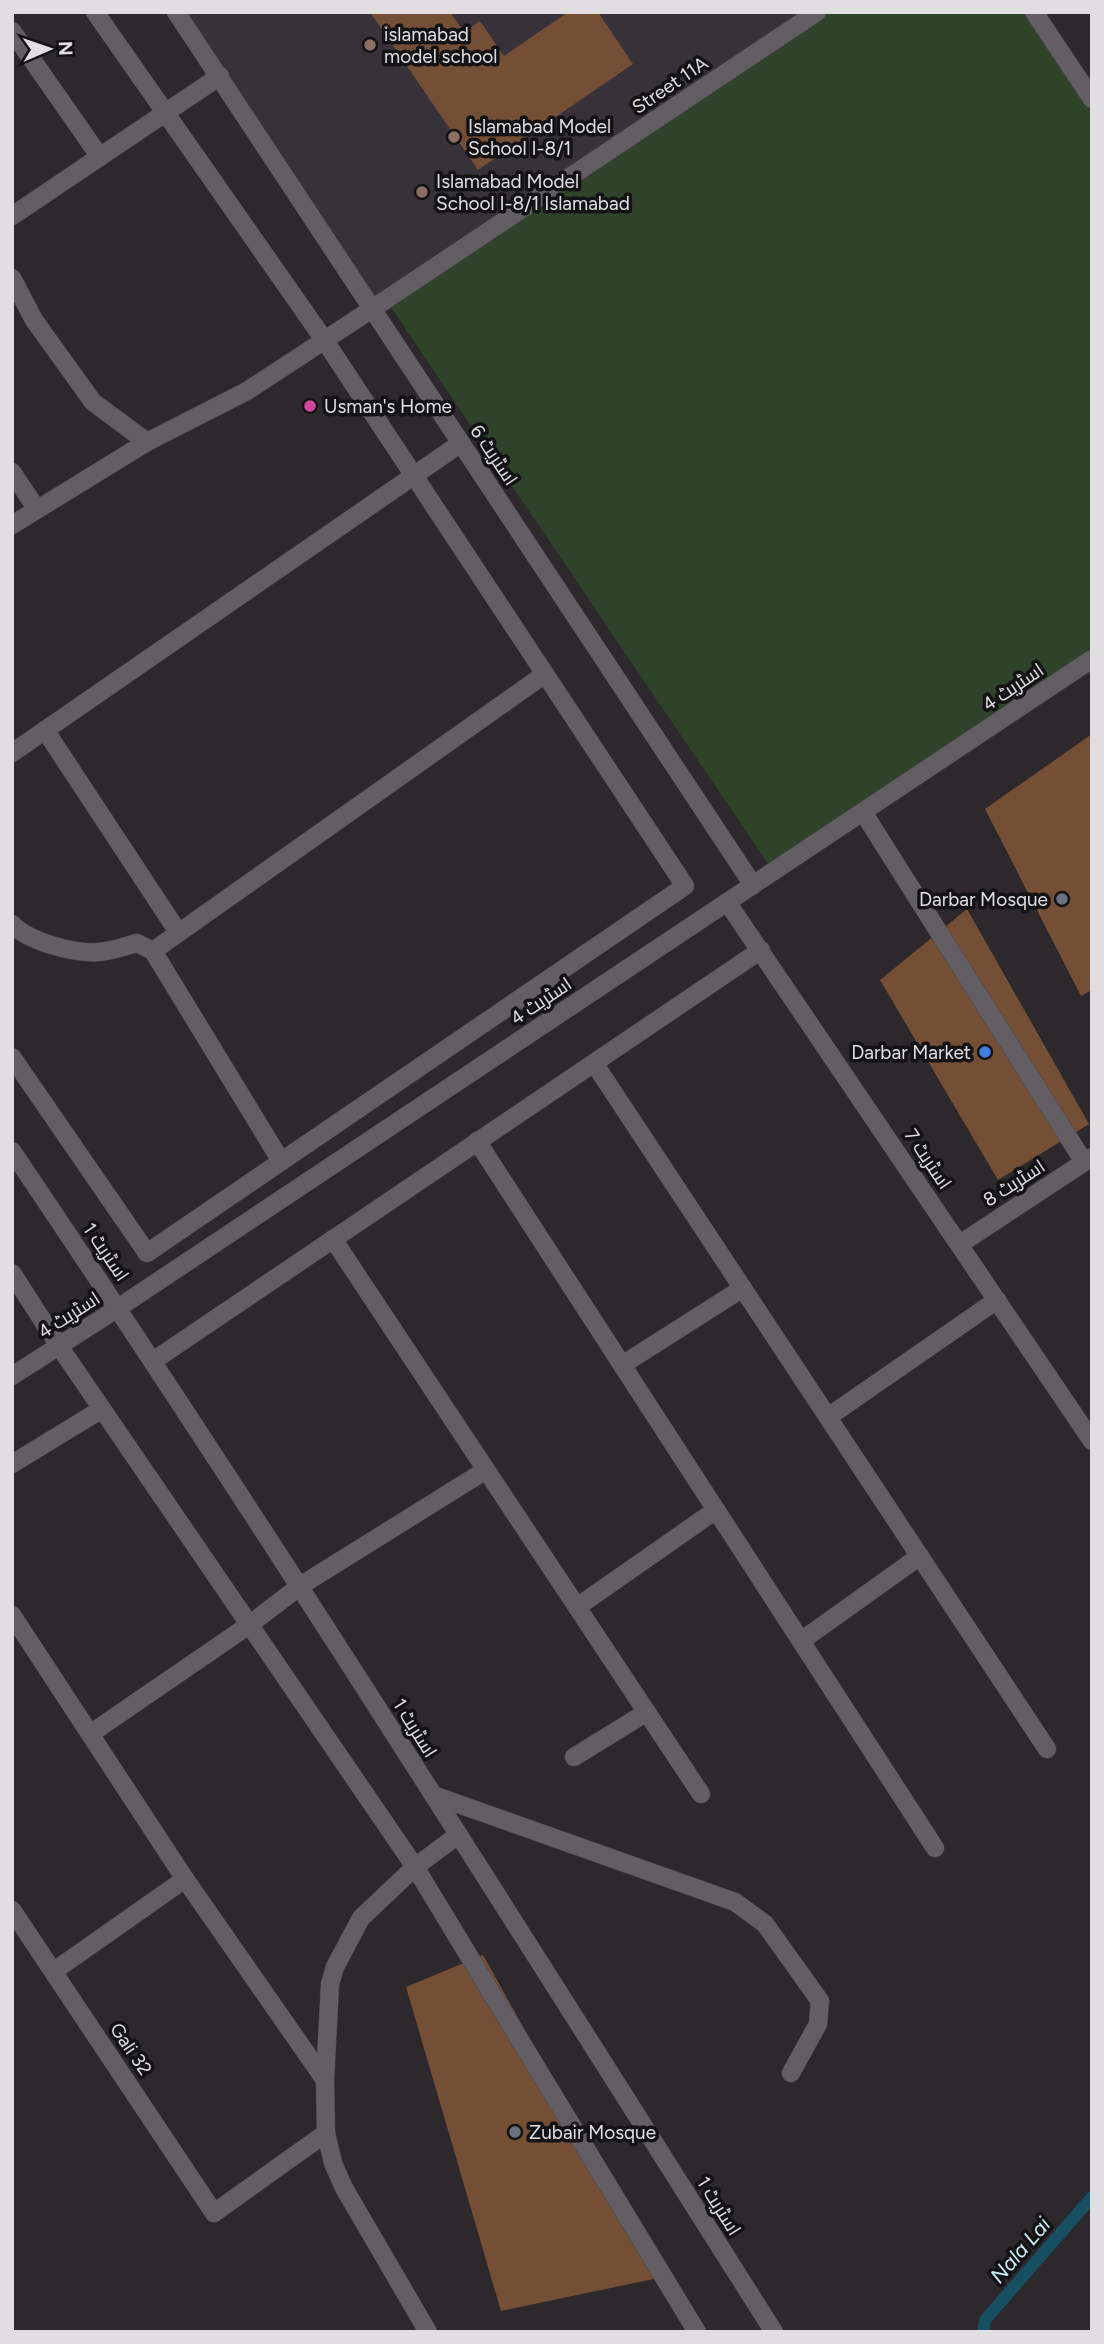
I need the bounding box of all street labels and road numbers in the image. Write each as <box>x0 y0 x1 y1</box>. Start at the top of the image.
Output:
street label: Street 11A <box>628 51 712 119</box>
street label: اسٹریٹ 6 <box>465 420 523 490</box>
street label: اسٹریٹ 4 <box>978 658 1048 716</box>
street label: اسٹریٹ 4 <box>506 972 576 1030</box>
street label: اسٹریٹ 7 <box>900 1125 956 1193</box>
street label: اسٹریٹ 8 <box>979 1155 1049 1211</box>
street label: اسٹریٹ 1 <box>78 1219 134 1285</box>
street label: اسٹریٹ 4 <box>34 1287 104 1343</box>
street label: اسٹریٹ 1 <box>388 1694 442 1762</box>
street label: Gali 32 <box>105 2018 157 2080</box>
street label: اسٹریٹ 1 <box>692 2172 746 2240</box>

